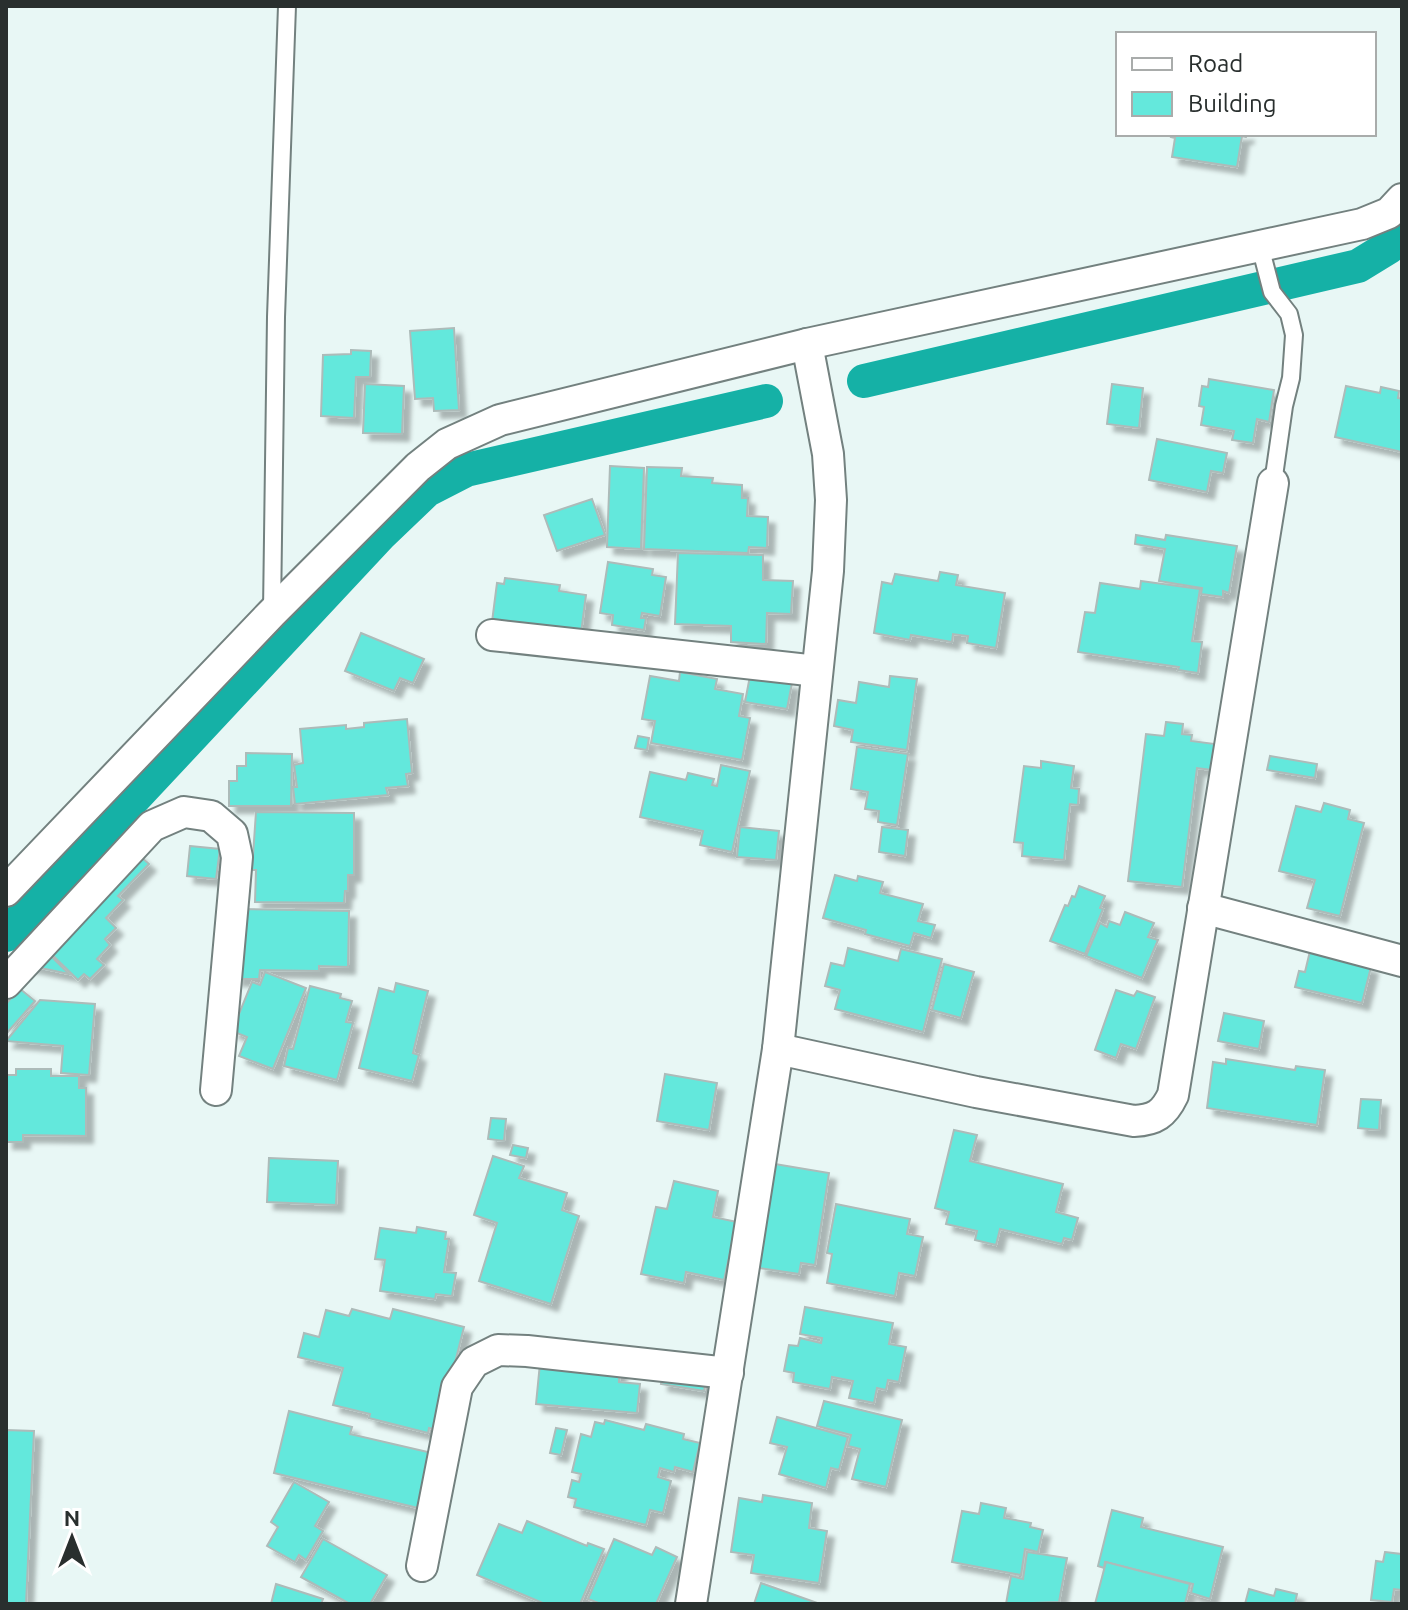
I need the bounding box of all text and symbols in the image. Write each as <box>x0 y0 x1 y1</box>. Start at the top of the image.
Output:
legend <box>1116 32 1376 136</box>
text: Road <box>1188 50 1243 77</box>
text: Building <box>1188 90 1276 117</box>
north arrow <box>32 1498 112 1578</box>
text: N <box>64 1505 80 1530</box>

